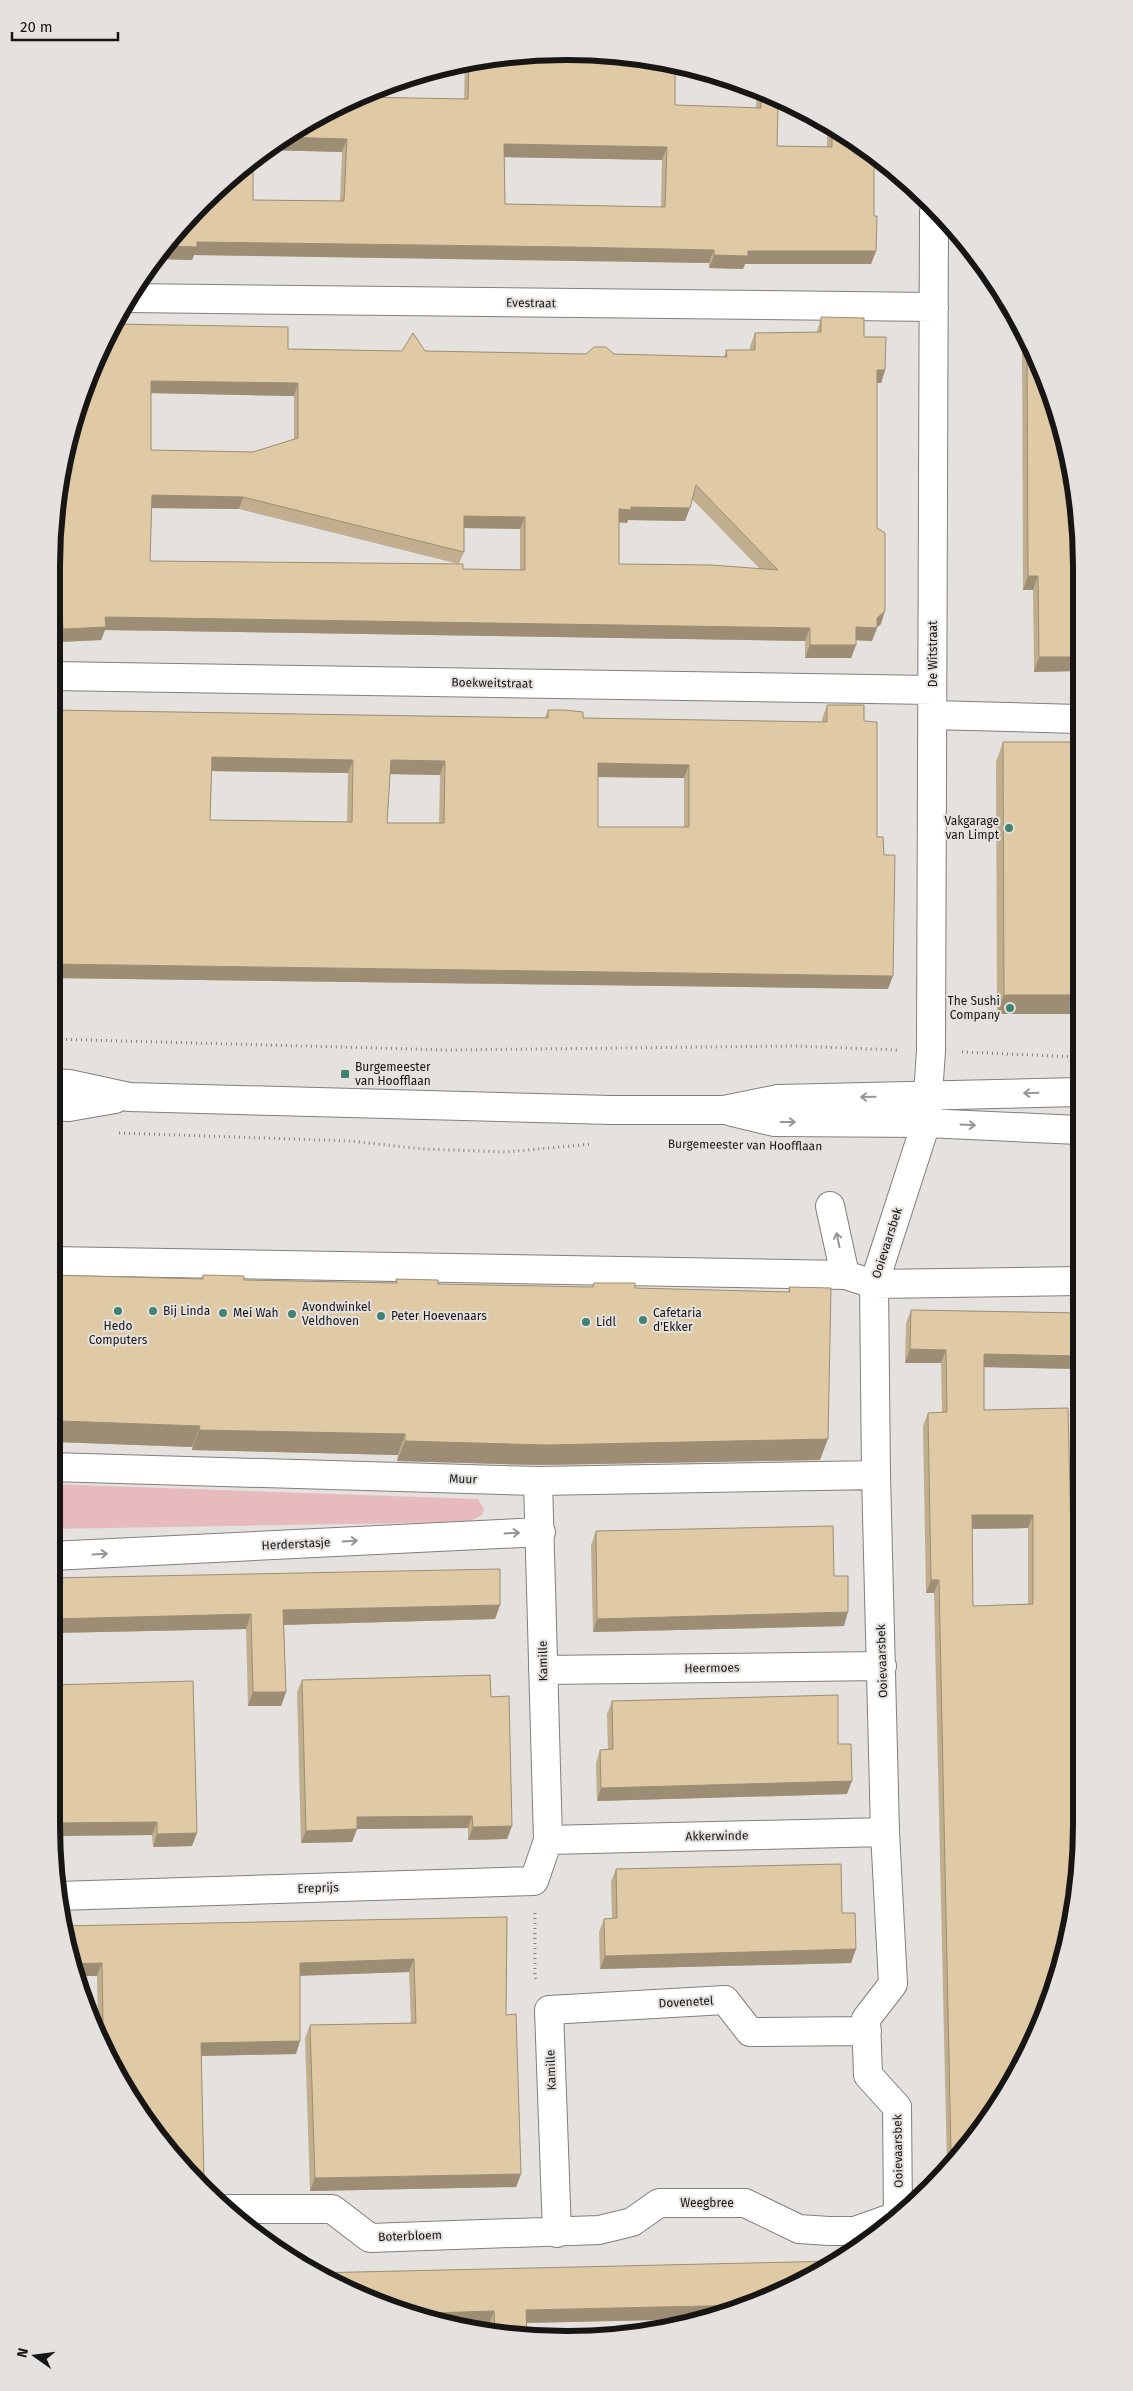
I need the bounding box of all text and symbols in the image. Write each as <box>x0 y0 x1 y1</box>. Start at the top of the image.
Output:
scale bar <box>12 10 119 42</box>
text: 20 m <box>20 18 53 36</box>
street label: Evestraat <box>506 296 557 310</box>
street label: De Witstraat <box>926 620 940 687</box>
street label: Boekweitstraat <box>451 675 533 691</box>
place label: Vakgarage van Limpt <box>944 814 1000 842</box>
marker: Vakgarage van Limpt <box>1003 822 1015 834</box>
place label: The Sushi Company <box>947 994 1000 1022</box>
marker: The Sushi Company <box>1004 1002 1016 1014</box>
place label: Burgemeester van Hoofflaan <box>355 1060 431 1088</box>
marker: Burgemeester van Hoofflaan <box>339 1068 351 1080</box>
one-way arrow <box>1023 1088 1039 1098</box>
one-way arrow <box>860 1092 876 1102</box>
one-way arrow <box>780 1117 796 1127</box>
one-way arrow <box>960 1120 976 1129</box>
street label: Burgemeester van Hoofflaan <box>668 1137 822 1153</box>
street label: Ooievaarsbek <box>869 1205 905 1280</box>
one-way arrow <box>833 1233 842 1249</box>
place label: Avondwinkel Veldhoven <box>302 1300 372 1328</box>
place label: Bij Linda <box>163 1304 210 1318</box>
marker: Hedo Computers <box>112 1305 124 1317</box>
marker: Bij Linda <box>147 1305 159 1317</box>
place label: Mei Wah <box>233 1306 279 1320</box>
place label: Cafetaria d'Ekker <box>653 1306 702 1334</box>
marker: Mei Wah <box>217 1307 229 1319</box>
marker: Avondwinkel Veldhoven <box>286 1308 298 1320</box>
place label: Peter Hoevenaars <box>391 1309 487 1323</box>
marker: Peter Hoevenaars <box>375 1310 387 1322</box>
marker: Cafetaria d'Ekker <box>637 1314 649 1326</box>
place label: Lidl <box>596 1315 617 1329</box>
marker: Lidl <box>580 1316 592 1328</box>
place label: Hedo Computers <box>89 1319 148 1347</box>
street label: Muur <box>449 1472 478 1486</box>
one-way arrow <box>504 1529 520 1538</box>
street label: Herderstasje <box>261 1535 331 1553</box>
one-way arrow <box>341 1537 357 1546</box>
one-way arrow <box>92 1549 108 1558</box>
street label: Ooievaarsbek <box>874 1623 890 1698</box>
street label: Kamille <box>536 1641 550 1681</box>
street label: Heermoes <box>684 1661 740 1675</box>
street label: Akkerwinde <box>685 1828 749 1844</box>
street label: Ereprijs <box>297 1880 339 1896</box>
street label: Dovenetel <box>658 1994 714 2010</box>
street label: Kamille <box>543 2049 559 2091</box>
street label: Ooievaarsbek <box>890 2113 906 2188</box>
street label: Weegbree <box>680 2196 734 2210</box>
street label: Boterbloem <box>378 2228 442 2244</box>
north arrow <box>10 2331 60 2381</box>
text: N <box>13 2346 32 2360</box>

